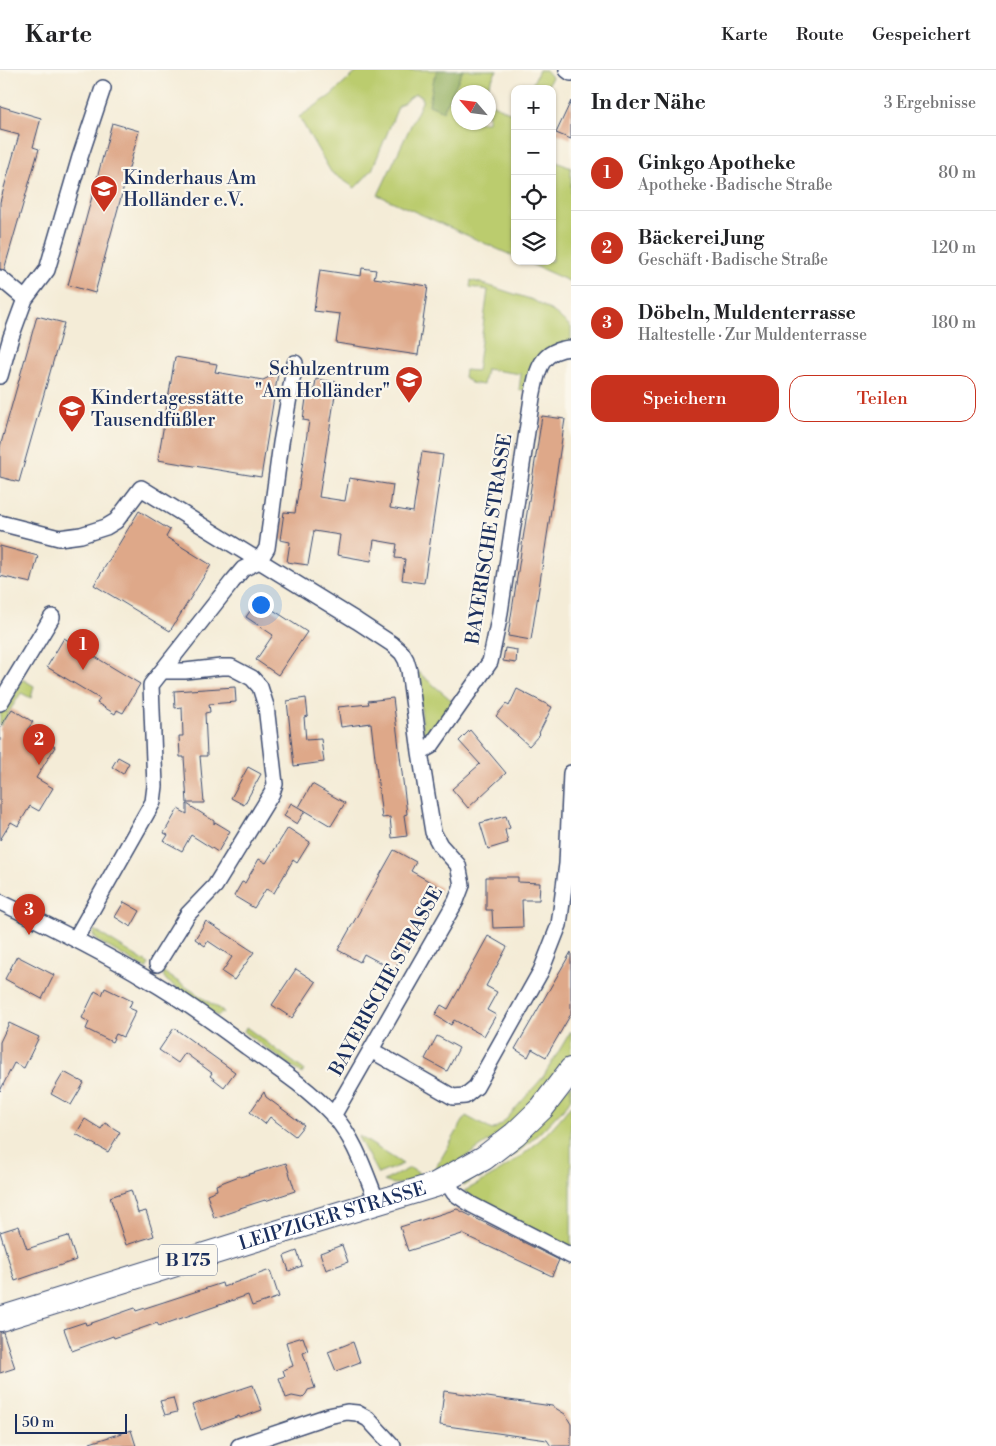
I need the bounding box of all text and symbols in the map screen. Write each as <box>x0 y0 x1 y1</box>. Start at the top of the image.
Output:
text: Karte <box>25 20 92 50</box>
text: Karte <box>721 23 768 46</box>
text: Route <box>796 23 844 46</box>
text: Gespeichert <box>872 23 971 46</box>
north arrow <box>451 85 496 130</box>
map controls <box>511 85 556 265</box>
button: + <box>511 85 556 130</box>
text: In der Nähe <box>591 90 706 116</box>
text: 3 Ergebnisse <box>884 93 976 113</box>
button: − <box>511 130 556 175</box>
text: Ginkgo Apotheke <box>638 151 796 175</box>
text: 1 <box>603 163 611 183</box>
text: 80 m <box>938 163 976 183</box>
place label: Kinderhaus Am Holländer e.V. <box>123 166 257 212</box>
school or university icon: Kinderhaus Am Holländer e.V. <box>89 174 119 213</box>
button: locate <box>511 175 556 220</box>
text: Apotheke · Badische Straße <box>638 175 833 195</box>
button: layers <box>511 220 556 265</box>
text: Bäckerei Jung <box>638 226 764 250</box>
text: 2 <box>602 238 612 258</box>
text: 120 m <box>932 238 976 258</box>
text: Geschäft · Badische Straße <box>638 250 828 270</box>
text: Döbeln, Muldenterrasse <box>638 301 856 325</box>
text: 3 <box>602 313 612 333</box>
text: 180 m <box>932 313 976 333</box>
text: Haltestelle · Zur Muldenterrasse <box>638 325 867 345</box>
place label: Schulzentrum "Am Holländer" <box>255 357 390 403</box>
school or university icon: Schulzentrum "Am Holländer" <box>394 365 424 404</box>
button: Speichern <box>591 375 779 422</box>
button: Teilen <box>789 375 976 422</box>
place label: Kindertagesstätte Tausendfüßler <box>91 386 244 432</box>
school or university icon: Kindertagesstätte Tausendfüßler <box>57 394 87 433</box>
street label: BAYERISCHE STRASSE <box>460 432 517 647</box>
your location <box>248 592 274 618</box>
pin: 1 <box>67 629 99 670</box>
pin: 2 <box>23 724 55 765</box>
street label: BAYERISCHE STRASSE <box>323 882 448 1081</box>
pin: 3 <box>13 894 45 935</box>
street label: LEIPZIGER STRASSE <box>236 1176 429 1256</box>
road number: B 175 <box>159 1244 217 1276</box>
scale bar <box>15 1411 128 1434</box>
text: 50 m <box>22 1414 54 1432</box>

